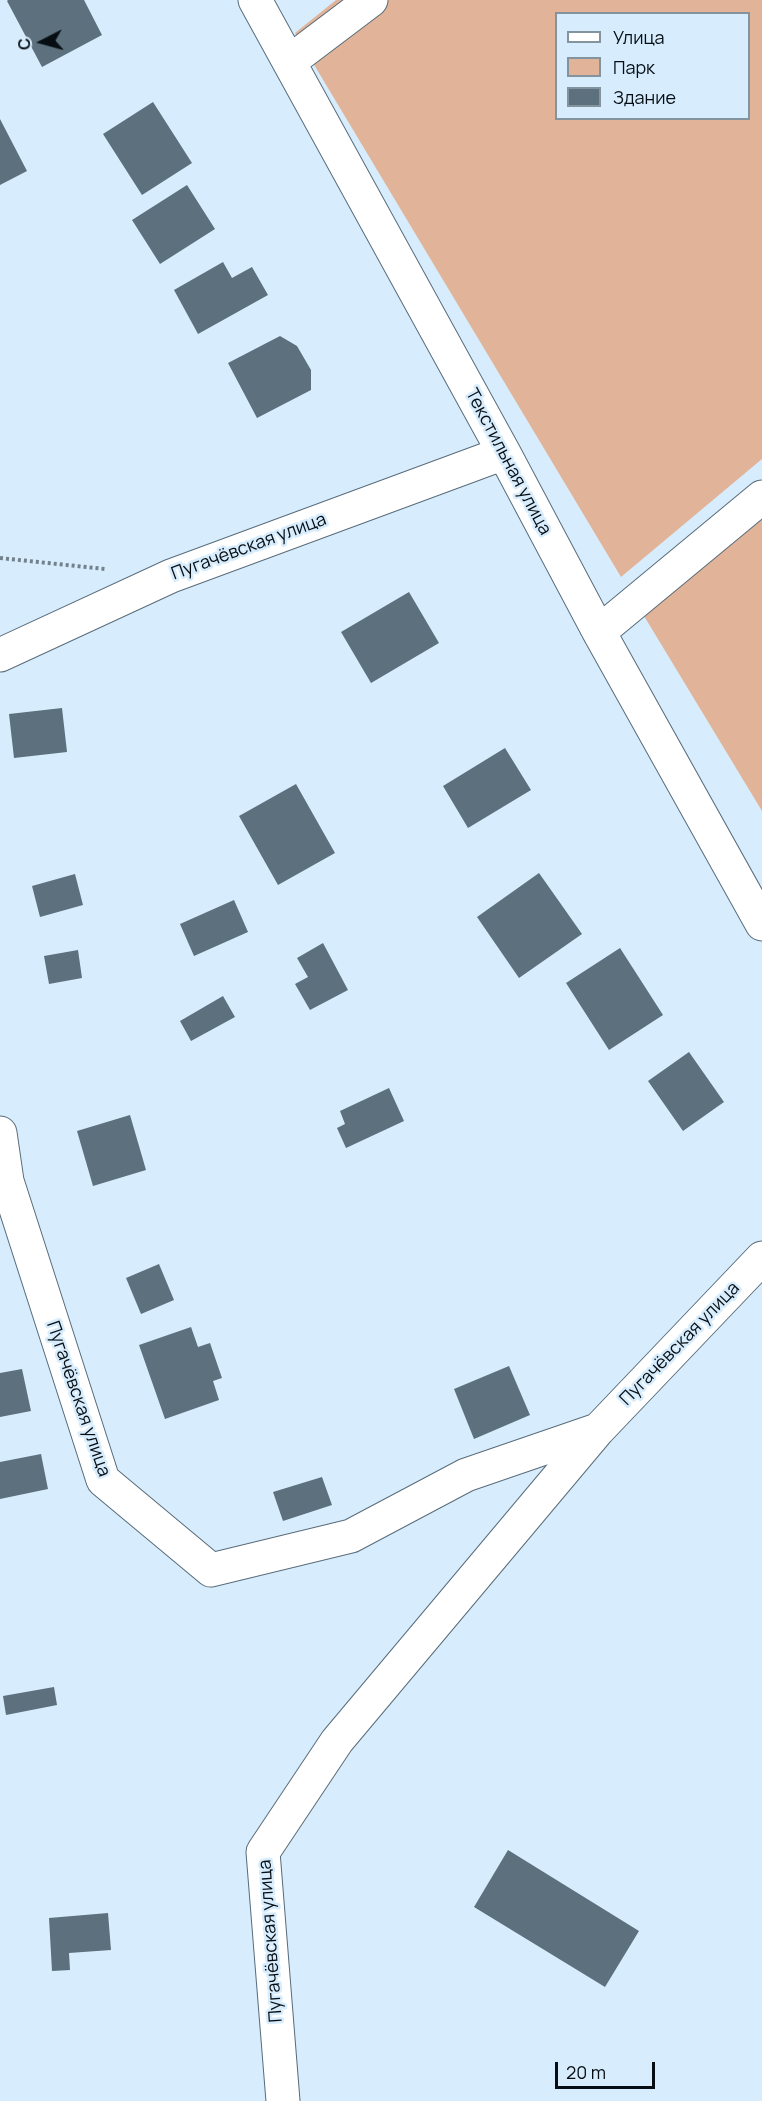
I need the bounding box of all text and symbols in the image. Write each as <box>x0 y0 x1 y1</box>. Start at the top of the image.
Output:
north arrow <box>12 12 72 72</box>
legend <box>555 12 750 120</box>
text: Улица <box>613 25 665 49</box>
text: С <box>13 37 36 51</box>
text: Парк <box>613 55 655 79</box>
text: Здание <box>613 85 676 109</box>
street label: Текстильная улица <box>460 385 556 539</box>
street label: Пугачёвская улица <box>169 509 329 585</box>
street label: Пугачёвская улица <box>616 1278 744 1410</box>
street label: Пугачёвская улица <box>41 1318 115 1480</box>
street label: Пугачёвская улица <box>255 1859 287 2023</box>
scale bar <box>558 2050 658 2088</box>
text: 20 m <box>566 2060 606 2084</box>

